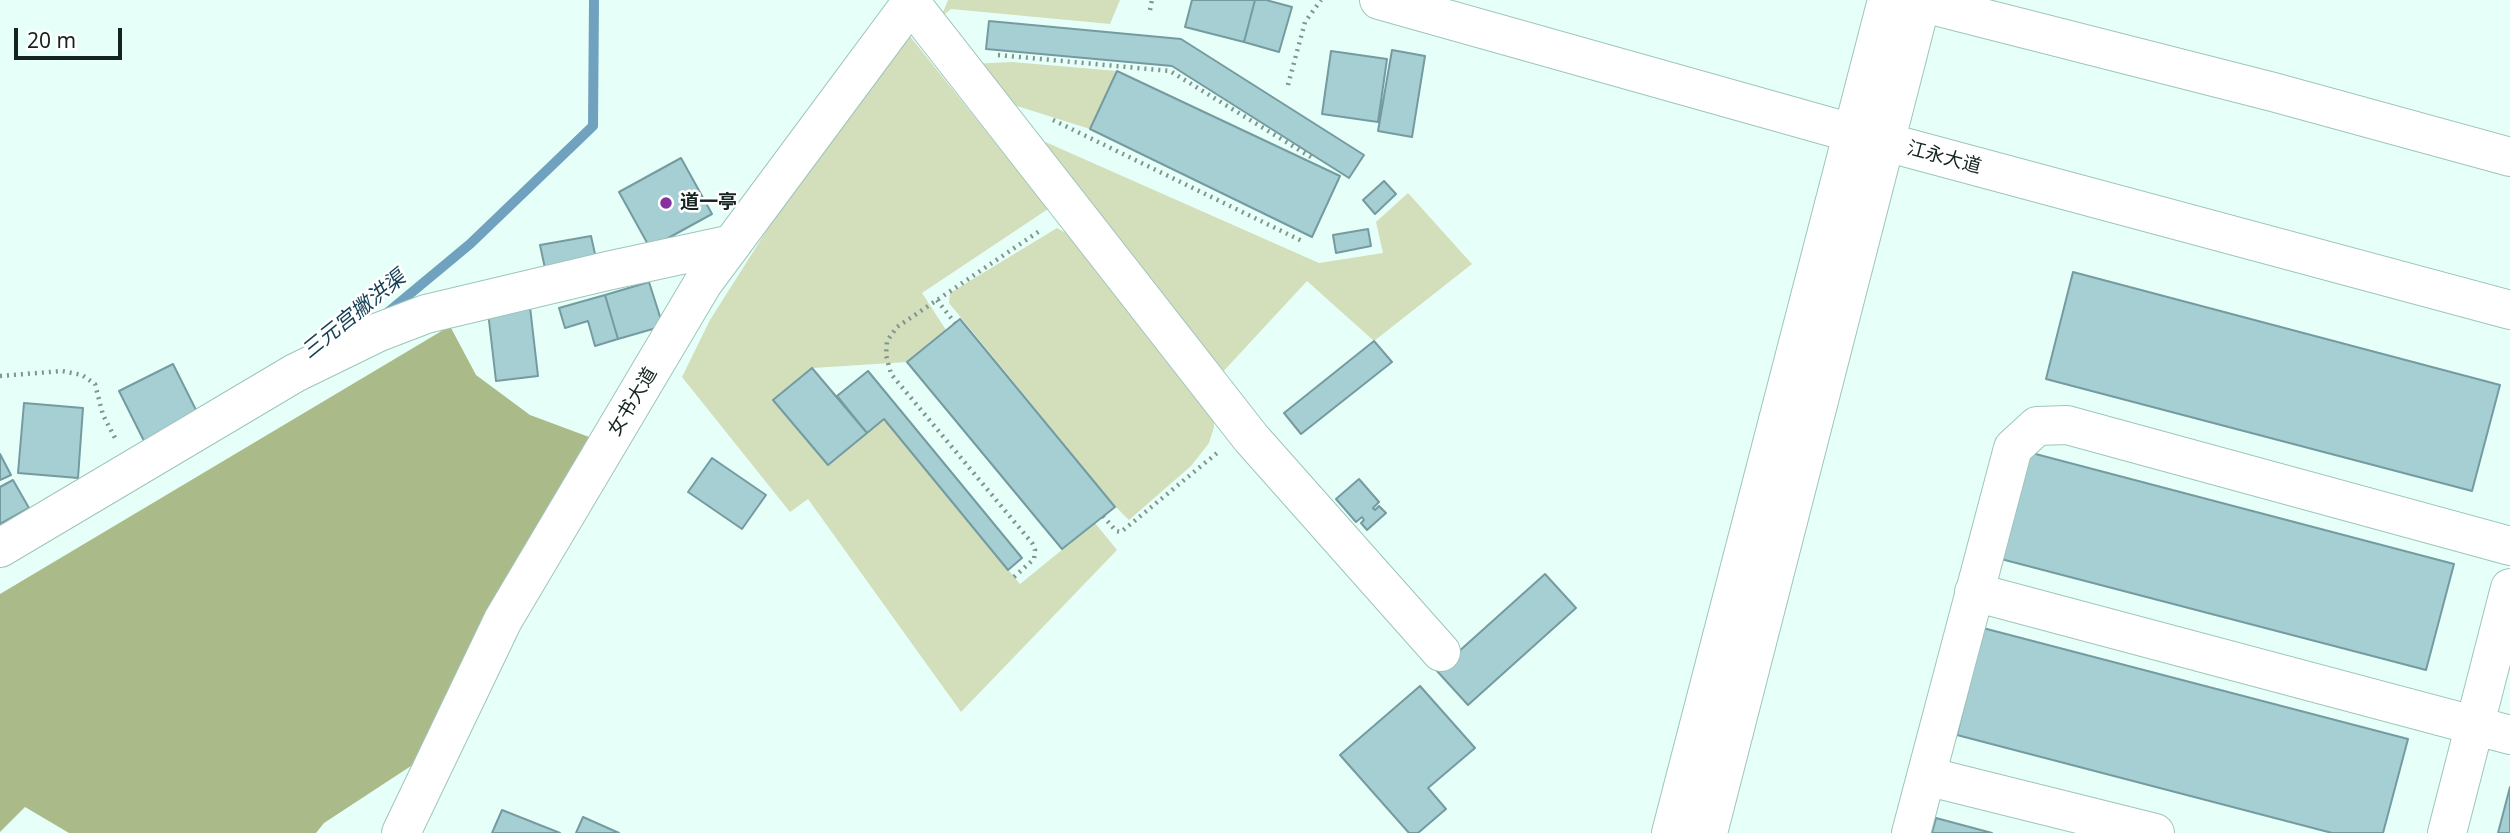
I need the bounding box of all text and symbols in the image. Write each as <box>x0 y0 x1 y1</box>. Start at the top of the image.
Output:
scale bar <box>18 14 126 58</box>
text: 20 m <box>27 26 76 54</box>
street label: 江永大道 <box>1904 137 1984 179</box>
place label: 道一亭 <box>680 192 737 214</box>
marker: 道一亭 <box>658 195 674 211</box>
water label: 三元宫撇洪渠 <box>297 266 411 364</box>
street label: 女书大道 <box>604 364 662 440</box>

